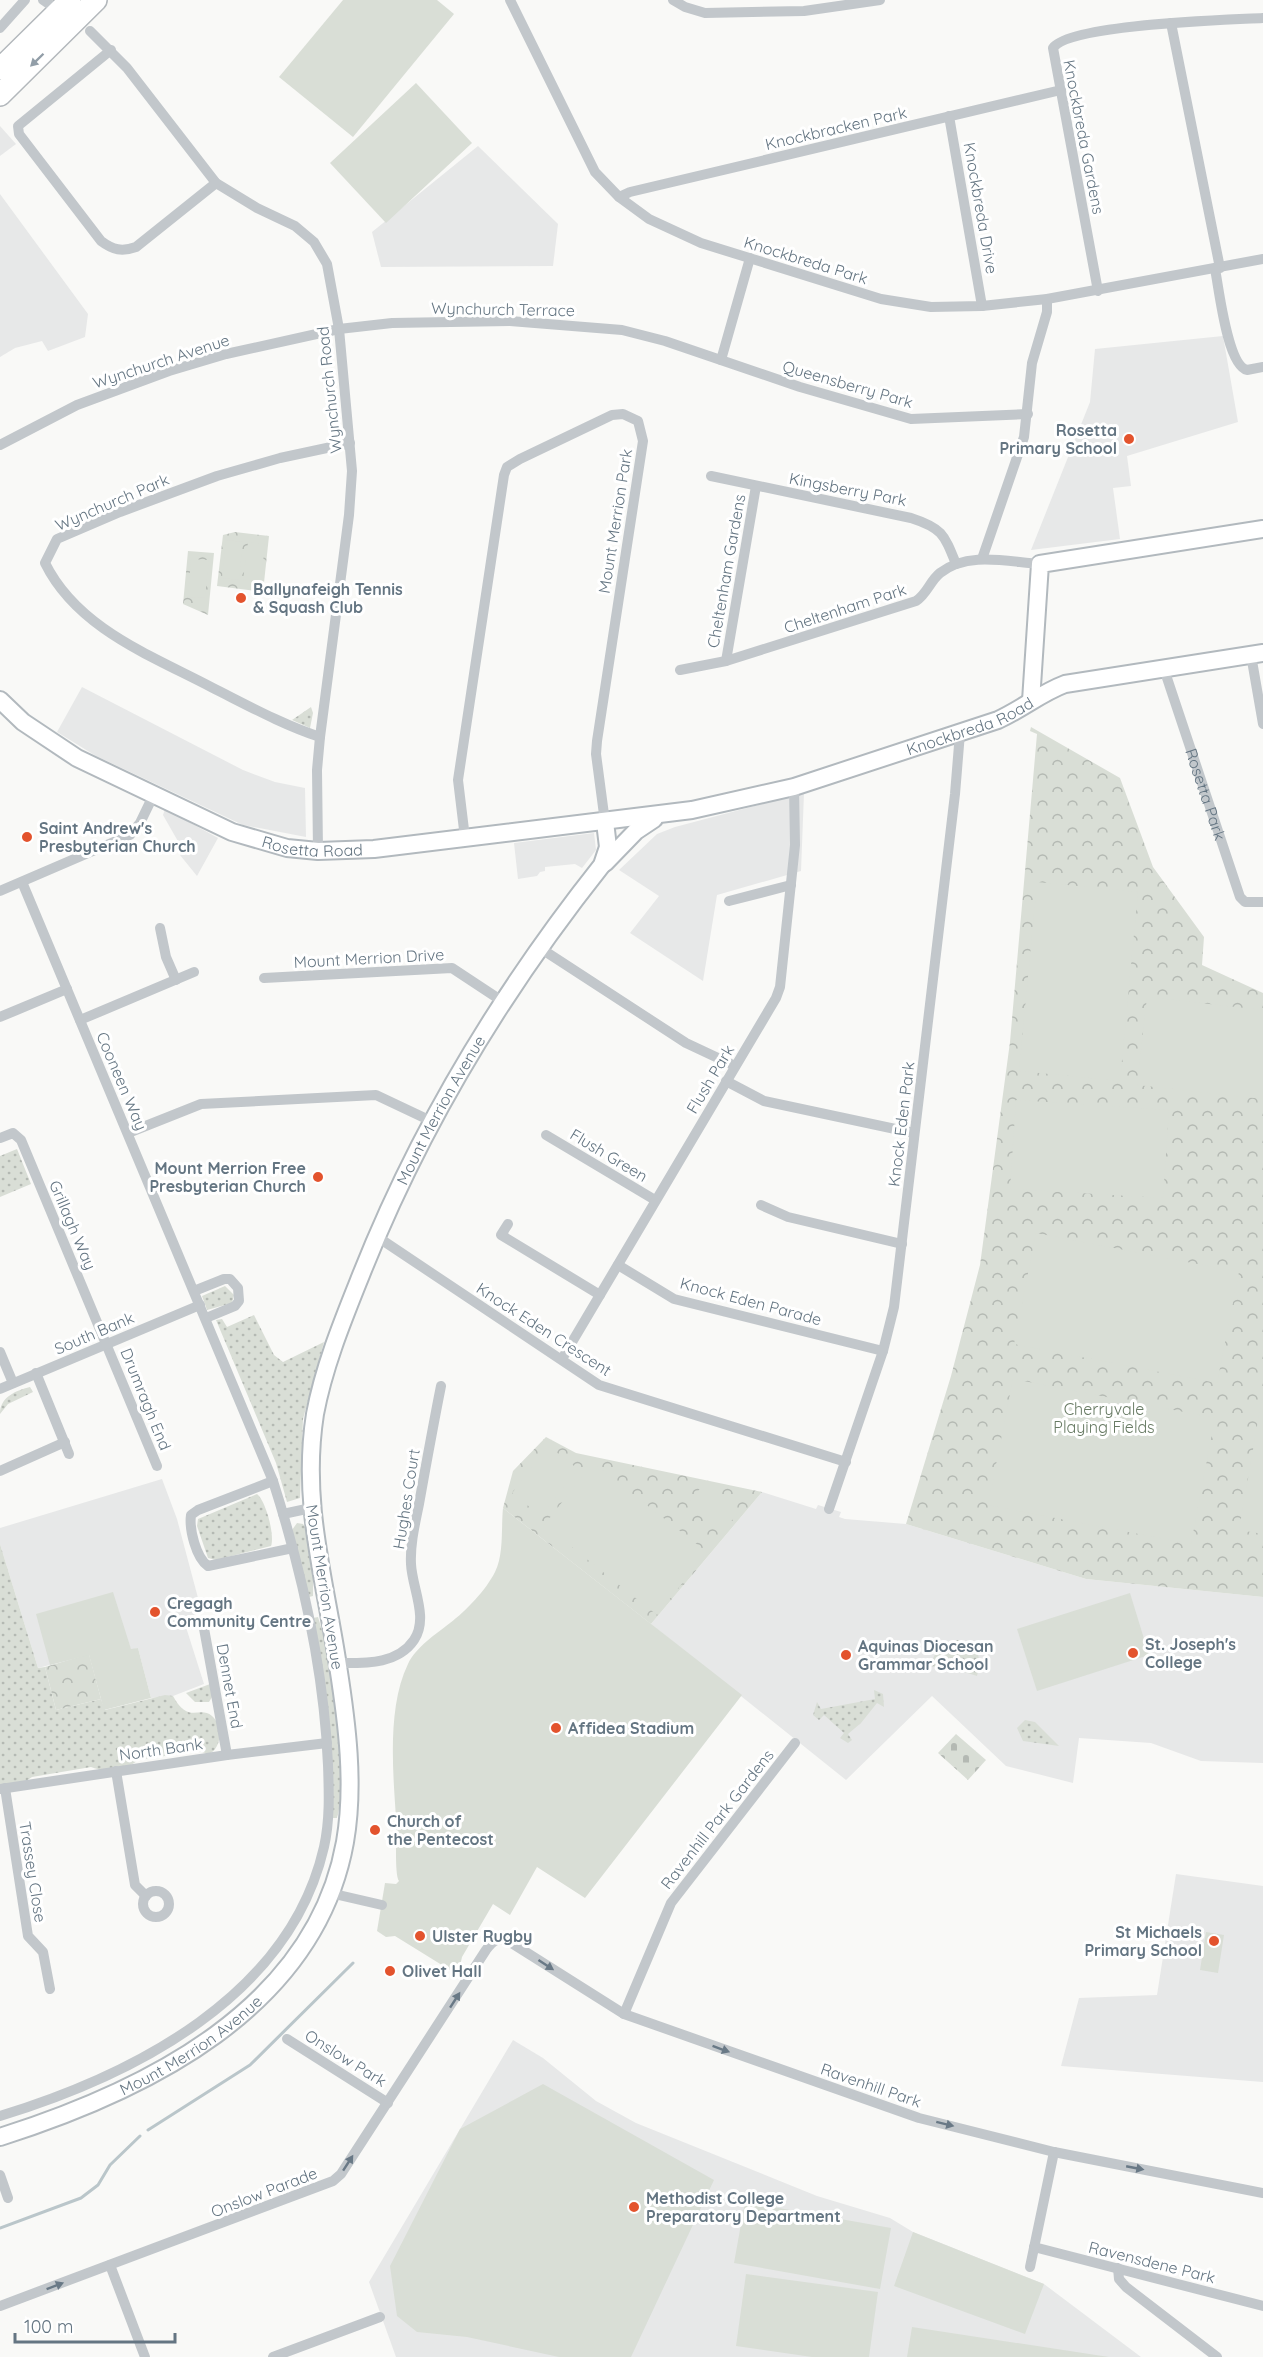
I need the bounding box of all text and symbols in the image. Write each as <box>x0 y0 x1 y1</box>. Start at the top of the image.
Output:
one-way arrow <box>30 53 45 67</box>
street label: Knockbreda Gardens <box>1059 58 1109 216</box>
street label: Knockbracken Park <box>763 102 909 154</box>
street label: Knockbreda Drive <box>960 141 1002 275</box>
street label: Knockbreda Park <box>742 232 870 288</box>
street label: Wynchurch Terrace <box>431 298 575 320</box>
street label: Wynchurch Road <box>312 326 346 454</box>
street label: Wynchurch Avenue <box>90 329 232 393</box>
street label: Queensberry Park <box>780 356 916 412</box>
place label: Rosetta Primary School <box>999 420 1117 458</box>
marker: Rosetta Primary School <box>1122 432 1136 446</box>
street label: Mount Merrion Park <box>594 447 636 595</box>
street label: Kingsberry Park <box>788 468 908 510</box>
street label: Wynchurch Park <box>52 469 172 535</box>
street label: Cheltenham Gardens <box>703 492 749 650</box>
place label: Ballynafeigh Tennis & Squash Club <box>253 579 403 617</box>
street label: Cheltenham Park <box>781 579 909 637</box>
marker: Ballynafeigh Tennis & Squash Club <box>234 591 248 605</box>
street label: Knockbreda Road <box>904 693 1037 759</box>
street label: Rosetta Park <box>1181 746 1230 843</box>
place label: Saint Andrew's Presbyterian Church <box>39 818 196 856</box>
marker: Saint Andrew's Presbyterian Church <box>20 830 34 844</box>
street label: Rosetta Road <box>260 831 363 861</box>
street label: Mount Merrion Drive <box>293 944 445 972</box>
street label: Cooneen Way <box>92 1029 152 1133</box>
street label: Mount Merrion Avenue <box>392 1032 489 1188</box>
street label: Flush Park <box>682 1041 738 1117</box>
street label: Knock Eden Park <box>883 1060 919 1188</box>
street label: Flush Green <box>567 1124 651 1186</box>
place label: Mount Merrion Free Presbyterian Church <box>149 1158 306 1196</box>
marker: Mount Merrion Free Presbyterian Church <box>311 1170 325 1184</box>
street label: Grillagh Way <box>45 1177 101 1273</box>
street label: Knock Eden Parade <box>678 1272 824 1330</box>
street label: Knock Eden Crescent <box>473 1278 615 1380</box>
street label: South Bank <box>51 1307 137 1359</box>
street label: Drumragh End <box>116 1345 176 1453</box>
park label: Cherryvale Playing Fields <box>1053 1399 1155 1437</box>
street label: Hughes Court <box>388 1447 424 1551</box>
street label: Mount Merrion Avenue <box>302 1503 348 1671</box>
place label: Cregagh Community Centre <box>167 1593 311 1631</box>
marker: Cregagh Community Centre <box>148 1605 162 1619</box>
place label: St. Joseph's College <box>1145 1634 1236 1672</box>
place label: Aquinas Diocesan Grammar School <box>858 1636 994 1674</box>
street label: Dennet End <box>213 1642 247 1730</box>
marker: St. Joseph's College <box>1126 1646 1140 1660</box>
marker: Aquinas Diocesan Grammar School <box>839 1648 853 1662</box>
place label: Affidea Stadium <box>568 1718 694 1738</box>
marker: Affidea Stadium <box>549 1721 563 1735</box>
street label: North Bank <box>118 1733 204 1765</box>
street label: Ravenhill Park Gardens <box>656 1745 778 1893</box>
place label: Church of the Pentecost <box>387 1811 494 1849</box>
street label: Trassey Close <box>15 1820 51 1924</box>
marker: Church of the Pentecost <box>368 1823 382 1837</box>
place label: St Michaels Primary School <box>1084 1922 1202 1960</box>
place label: Ulster Rugby <box>432 1926 532 1946</box>
marker: Ulster Rugby <box>413 1929 427 1943</box>
marker: St Michaels Primary School <box>1207 1934 1221 1948</box>
one-way arrow <box>538 1959 554 1970</box>
place label: Olivet Hall <box>402 1961 482 1981</box>
marker: Olivet Hall <box>383 1964 397 1978</box>
street label: Mount Merrion Avenue <box>116 1991 266 2099</box>
one-way arrow <box>449 1992 460 2008</box>
street label: Onslow Park <box>301 2025 391 2091</box>
one-way arrow <box>712 2045 730 2055</box>
street label: Ravenhill Park <box>818 2058 924 2112</box>
one-way arrow <box>936 2120 955 2130</box>
one-way arrow <box>342 2156 354 2172</box>
street label: Onslow Parade <box>208 2163 320 2221</box>
one-way arrow <box>1126 2164 1145 2173</box>
place label: Methodist College Preparatory Department <box>646 2188 841 2226</box>
marker: Methodist College Preparatory Department <box>627 2200 641 2214</box>
street label: Ravensdene Park <box>1087 2237 1217 2287</box>
one-way arrow <box>46 2280 64 2290</box>
scale bar <box>15 2306 176 2344</box>
text: 100 m <box>24 2315 73 2338</box>

